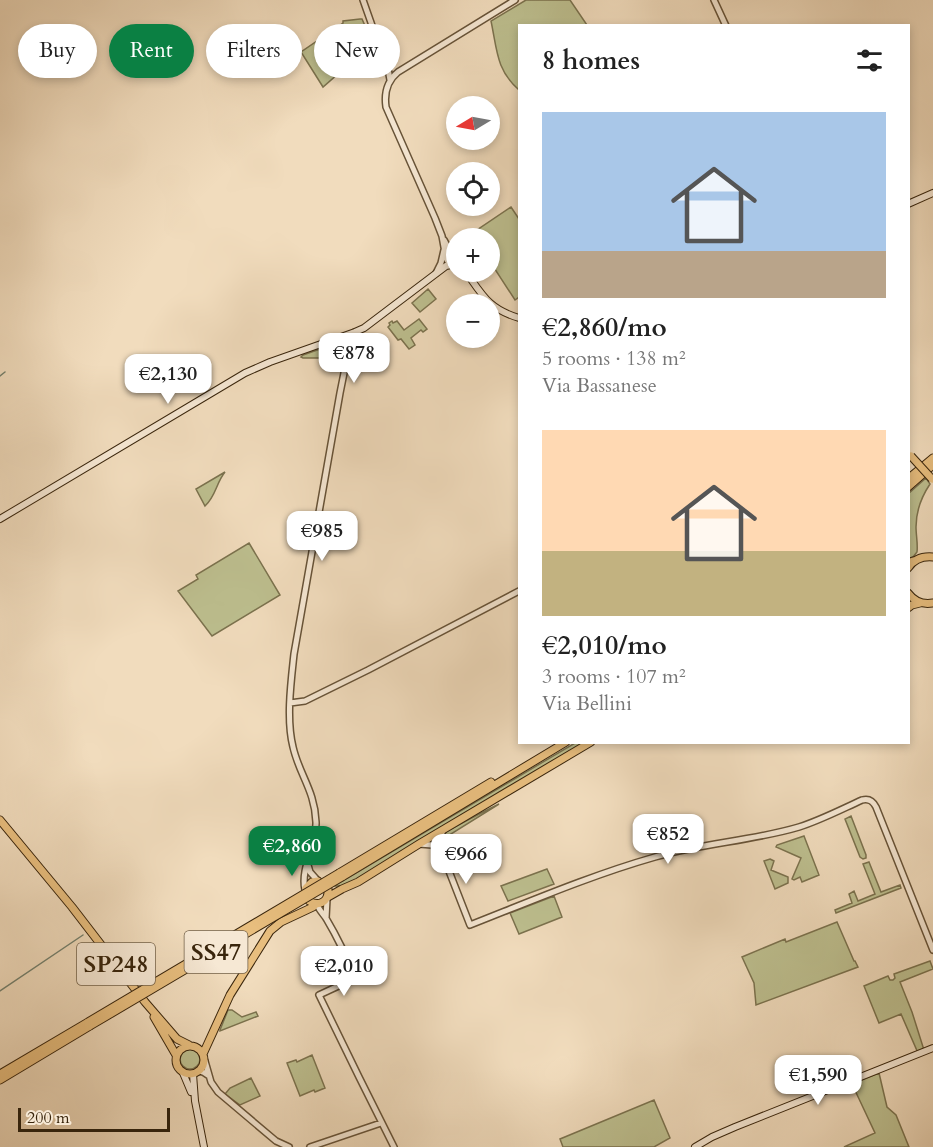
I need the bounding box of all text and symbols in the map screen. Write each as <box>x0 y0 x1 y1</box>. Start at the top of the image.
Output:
chip: Buy <box>18 24 97 78</box>
chip: Rent <box>109 24 194 78</box>
chip: Filters <box>206 24 302 78</box>
chip: New <box>314 24 400 78</box>
text: 8 homes <box>542 43 640 78</box>
icon: filters <box>853 44 886 77</box>
north arrow <box>446 96 500 150</box>
map controls <box>446 96 500 348</box>
icon: home <box>660 151 768 259</box>
button: locate <box>446 162 500 216</box>
button: + <box>446 228 500 282</box>
button: − <box>446 294 500 348</box>
text: €2,860/mo <box>542 310 667 345</box>
pin: €878 <box>318 333 390 384</box>
text: €878 <box>333 339 375 366</box>
text: 5 rooms · 138 m² <box>542 345 686 372</box>
pin: €2,130 <box>119 354 217 405</box>
text: €2,130 <box>139 360 197 387</box>
text: Via Bassanese <box>542 372 657 399</box>
icon: home <box>660 469 768 577</box>
pin: €985 <box>286 511 358 562</box>
text: €985 <box>301 517 343 544</box>
text: €2,010/mo <box>542 628 667 663</box>
text: 3 rooms · 107 m² <box>542 663 686 690</box>
text: Via Bellini <box>542 690 632 717</box>
pin: €852 <box>632 814 704 865</box>
text: €852 <box>647 820 689 847</box>
pin: €2,860 <box>243 826 341 877</box>
text: €2,860 <box>263 832 321 859</box>
pin: €966 <box>430 834 502 885</box>
text: €966 <box>445 840 487 867</box>
road number: SS47 <box>184 931 248 973</box>
road number: SP248 <box>77 943 155 985</box>
pin: €2,010 <box>295 946 393 997</box>
text: €2,010 <box>315 952 373 979</box>
pin: €1,590 <box>769 1055 867 1106</box>
text: €1,590 <box>789 1061 847 1088</box>
scale bar <box>18 1105 170 1132</box>
text: 200 m <box>27 1107 69 1129</box>

